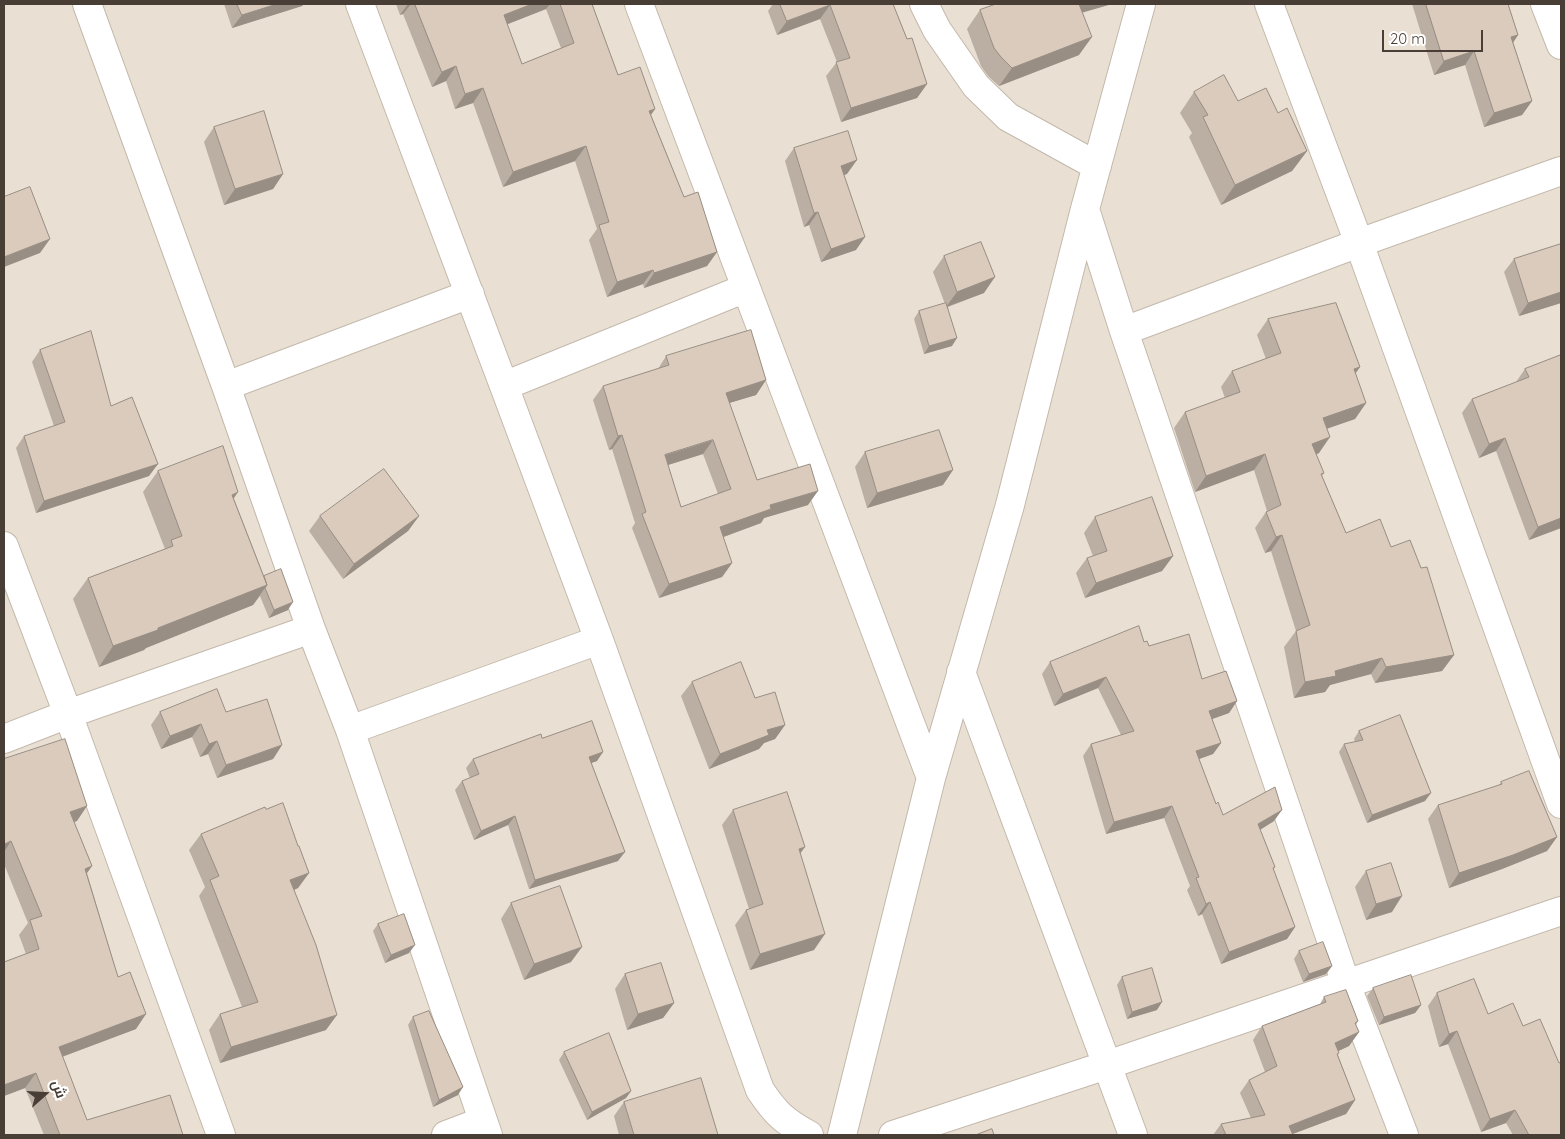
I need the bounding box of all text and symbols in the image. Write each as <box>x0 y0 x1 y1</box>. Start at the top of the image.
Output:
scale bar <box>1385 20 1486 52</box>
text: 20 m <box>1390 29 1425 48</box>
north arrow <box>20 1069 70 1119</box>
text: ش <box>48 1078 71 1101</box>

